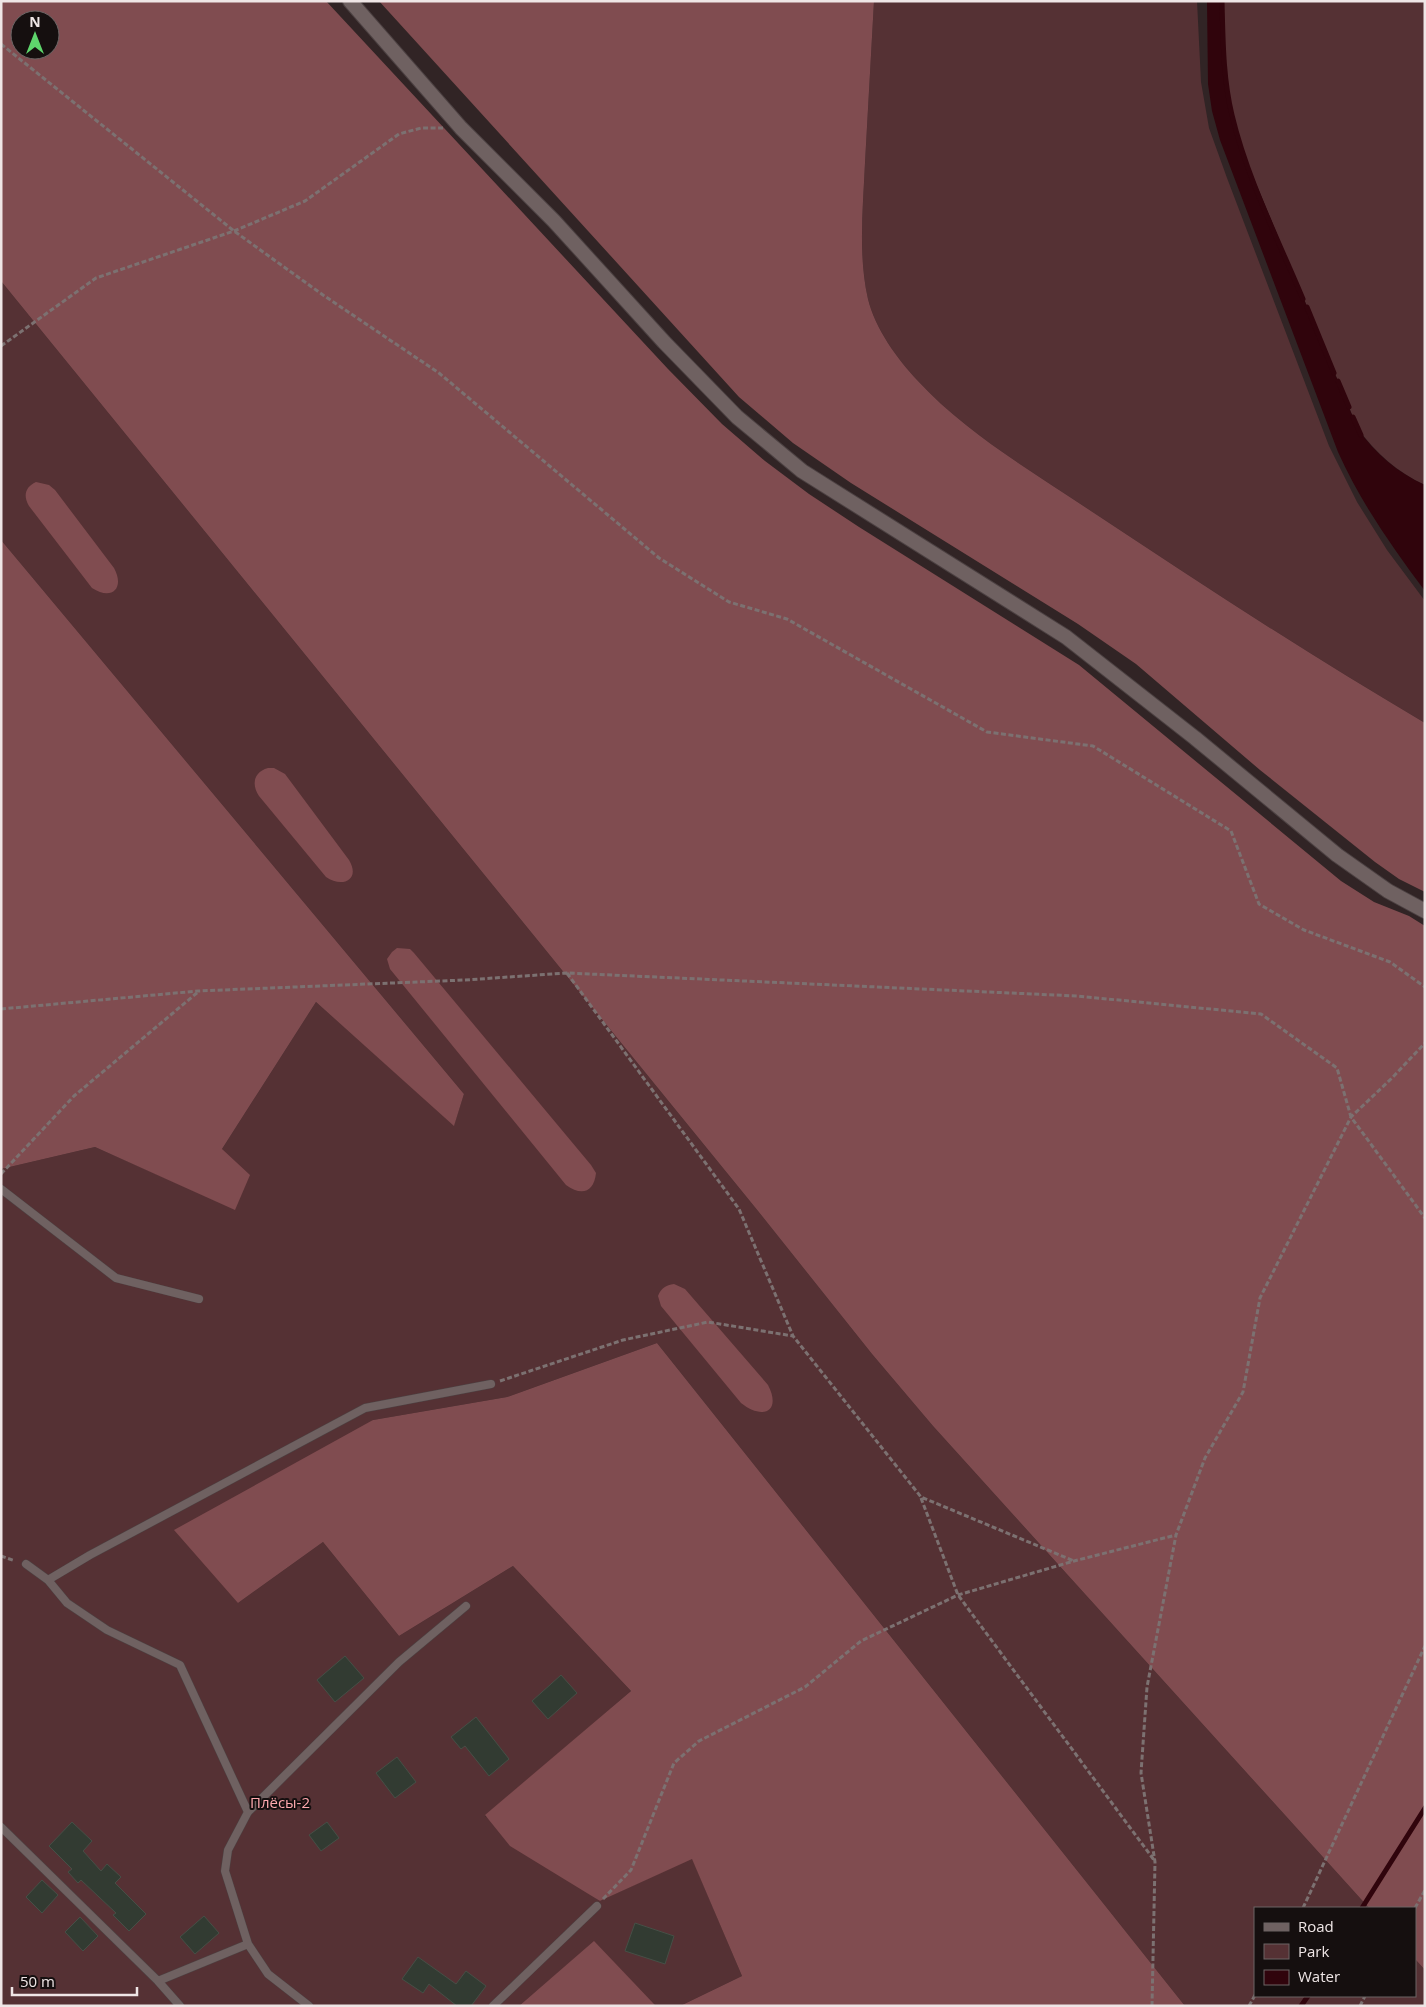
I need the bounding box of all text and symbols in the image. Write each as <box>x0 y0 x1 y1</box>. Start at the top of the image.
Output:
north arrow <box>10 10 60 60</box>
text: N <box>29 12 41 31</box>
park label: Плёсы-2 <box>250 1792 310 1812</box>
legend <box>1254 1907 1416 1997</box>
text: Road <box>1298 1916 1334 1936</box>
text: Park <box>1298 1941 1329 1961</box>
scale bar <box>12 1964 138 1996</box>
text: Water <box>1298 1966 1340 1986</box>
text: 50 m <box>20 1971 55 1991</box>

